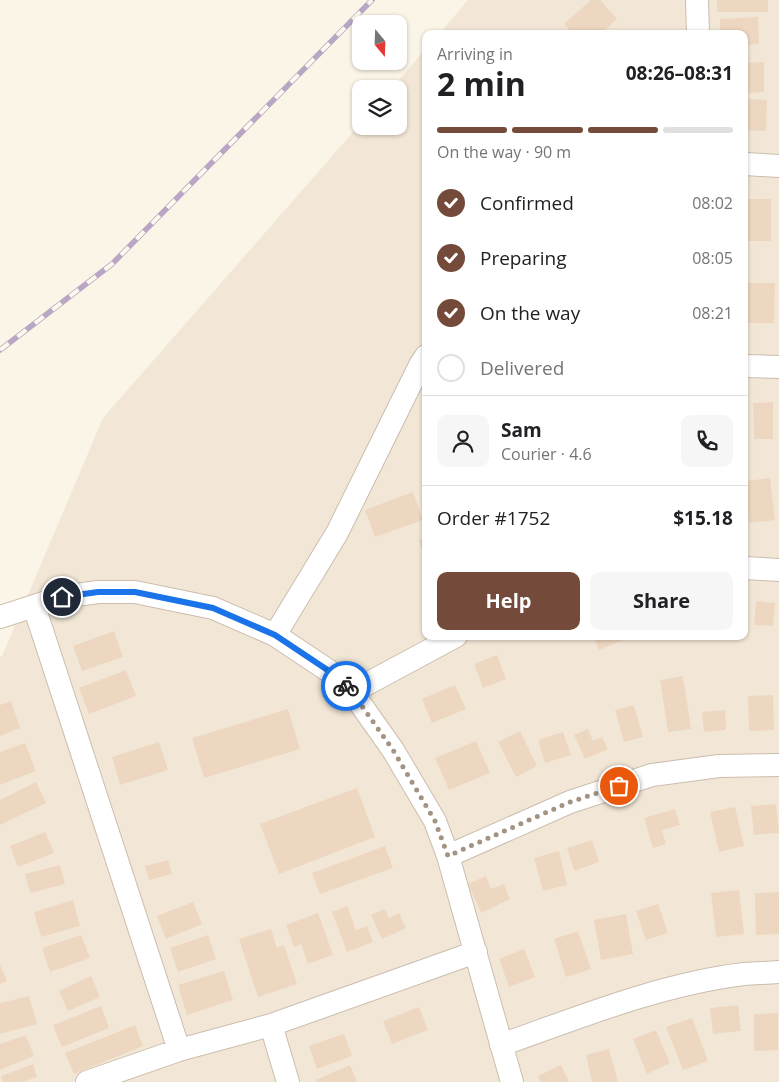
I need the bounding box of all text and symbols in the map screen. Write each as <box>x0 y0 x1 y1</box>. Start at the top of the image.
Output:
north arrow <box>352 15 408 70</box>
map controls <box>352 15 407 135</box>
text: Arriving in <box>437 43 513 65</box>
text: 08:26–08:31 <box>626 60 733 86</box>
text: 2 min <box>437 62 526 105</box>
button: layers <box>352 80 407 135</box>
text: On the way · 90 m <box>437 141 571 163</box>
icon: check <box>437 189 465 217</box>
text: Confirmed <box>480 190 574 216</box>
text: 08:02 <box>692 192 733 214</box>
icon: check <box>437 244 465 272</box>
text: Preparing <box>480 245 567 271</box>
text: 08:05 <box>692 247 733 269</box>
icon: check <box>437 299 465 327</box>
text: On the way <box>480 300 580 326</box>
text: 08:21 <box>692 302 733 324</box>
text: Delivered <box>480 355 564 381</box>
button: person <box>437 415 489 467</box>
button: phone <box>681 415 733 467</box>
text: Sam <box>501 417 542 443</box>
text: Courier · 4.6 <box>501 443 592 465</box>
text: Order #1752 <box>437 505 550 531</box>
text: $15.18 <box>673 505 733 531</box>
button: Help <box>437 572 580 630</box>
button: Share <box>590 572 733 630</box>
pin <box>41 576 83 618</box>
icon: home <box>48 583 76 611</box>
courier <box>321 661 371 711</box>
icon: bike <box>332 672 360 700</box>
pin <box>598 765 640 807</box>
icon: bag <box>605 772 633 800</box>

